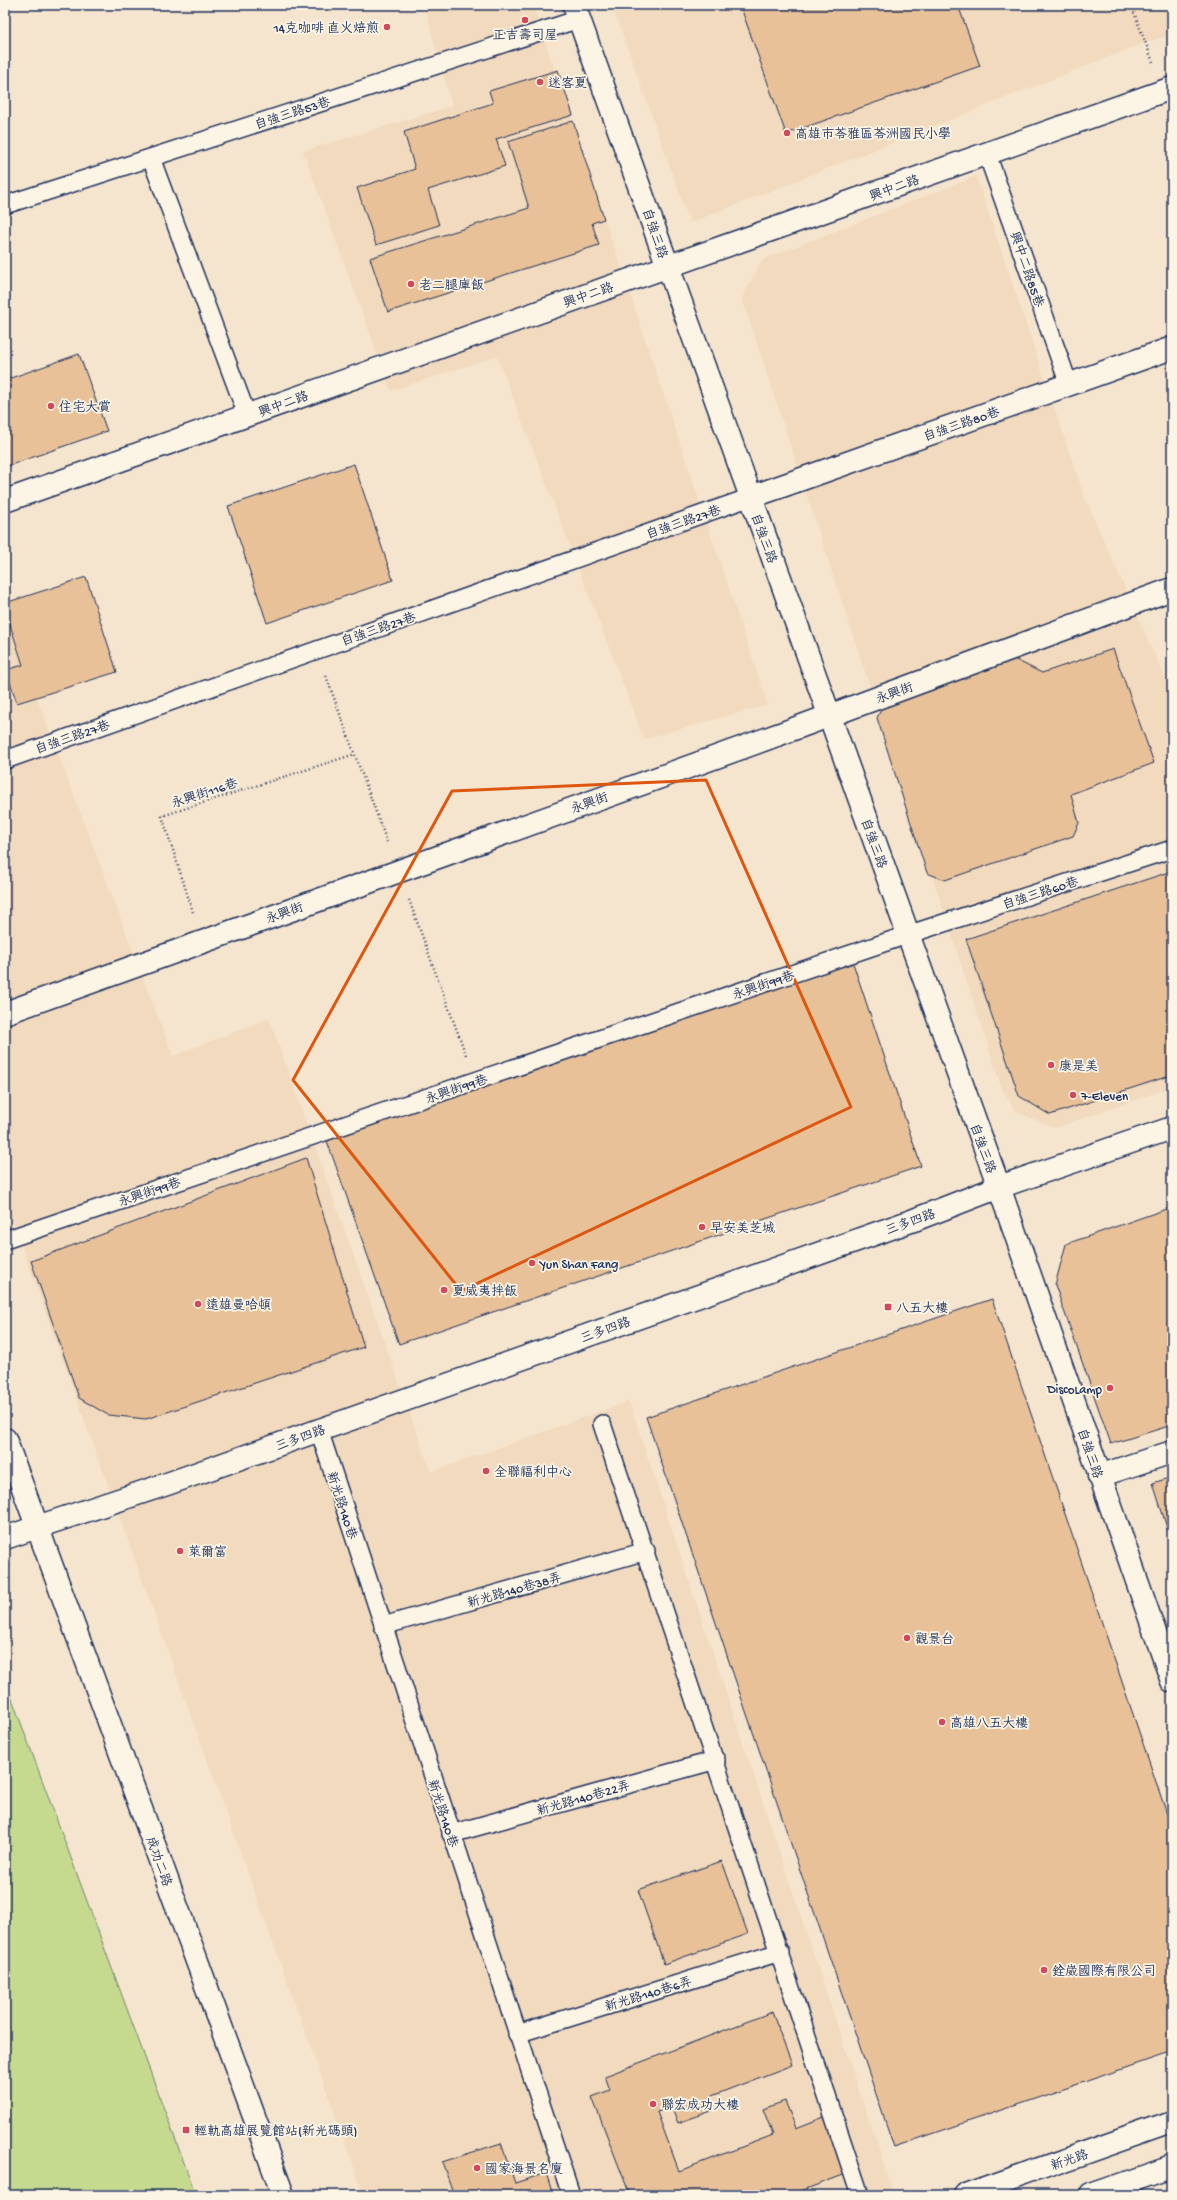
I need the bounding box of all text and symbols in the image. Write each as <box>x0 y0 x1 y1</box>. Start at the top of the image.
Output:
marker: 正吉壽司屋 <box>520 15 530 25</box>
place label: 14克咖啡 直火焙煎 <box>273 21 379 37</box>
marker: 14克咖啡 直火焙煎 <box>382 22 392 32</box>
place label: 正吉壽司屋 <box>492 28 558 44</box>
place label: 迷客夏 <box>548 76 587 92</box>
marker: 迷客夏 <box>535 77 545 87</box>
street label: 自強三路53巷 <box>253 94 332 134</box>
place label: 高雄市苓雅區苓洲國民小學 <box>795 126 951 143</box>
marker: 高雄市苓雅區苓洲國民小學 <box>782 128 792 138</box>
street label: 興中二路 <box>868 172 922 205</box>
street label: 自強三路 <box>638 206 670 261</box>
street label: 興中二路85巷 <box>1006 230 1047 310</box>
place label: 老二腿庫飯 <box>419 278 484 294</box>
marker: 老二腿庫飯 <box>406 279 416 289</box>
street label: 興中二路 <box>561 280 616 312</box>
street label: 興中二路 <box>257 388 311 421</box>
place label: 住宅大賞 <box>59 400 111 416</box>
marker: 住宅大賞 <box>46 401 56 411</box>
street label: 自強三路80巷 <box>921 404 1002 445</box>
street label: 自強三路27巷 <box>644 503 723 543</box>
street label: 自強三路 <box>747 512 780 566</box>
street label: 自強三路27巷 <box>339 610 418 650</box>
street label: 永興街 <box>874 680 916 708</box>
street label: 自強三路27巷 <box>33 718 112 758</box>
street label: 永興街116巷 <box>169 776 240 812</box>
street label: 永興街 <box>569 790 611 818</box>
street label: 自強三路 <box>857 817 890 871</box>
street label: 自強三路60巷 <box>1001 874 1081 914</box>
street label: 永興街 <box>264 900 306 928</box>
street label: 永興街99巷 <box>730 968 797 1004</box>
place label: 康是美 <box>1059 1059 1098 1075</box>
marker: 康是美 <box>1046 1060 1056 1070</box>
street label: 永興街99巷 <box>423 1072 490 1108</box>
marker: 7-Eleven <box>1068 1090 1078 1100</box>
place label: 7-Eleven <box>1080 1090 1129 1105</box>
street label: 自強三路 <box>966 1122 999 1176</box>
street label: 永興街99巷 <box>116 1175 183 1211</box>
street label: 三多四路 <box>884 1206 938 1239</box>
place label: 早安美芝城 <box>710 1221 775 1237</box>
marker: 早安美芝城 <box>697 1222 707 1232</box>
marker: Yun Shan Fang <box>527 1258 537 1268</box>
place label: Yun Shan Fang <box>539 1258 618 1273</box>
place label: 夏威夷拌飯 <box>452 1284 517 1300</box>
marker: 夏威夷拌飯 <box>439 1285 449 1295</box>
place label: 遠雄曼哈頓 <box>206 1298 271 1314</box>
marker: 遠雄曼哈頓 <box>193 1299 203 1309</box>
place label: 八五大樓 <box>896 1301 948 1317</box>
marker: 八五大樓 <box>883 1302 893 1312</box>
street label: 三多四路 <box>579 1314 633 1347</box>
place label: DiscoLamp <box>1046 1383 1103 1398</box>
marker: DiscoLamp <box>1105 1383 1115 1393</box>
street label: 三多四路 <box>274 1422 328 1455</box>
street label: 自強三路 <box>1073 1426 1105 1481</box>
place label: 全聯福利中心 <box>494 1464 572 1481</box>
marker: 全聯福利中心 <box>481 1466 491 1476</box>
street label: 新光路140巷 <box>323 1469 360 1542</box>
place label: 萊爾富 <box>188 1545 227 1561</box>
marker: 萊爾富 <box>175 1546 185 1556</box>
street label: 新光路140巷38弄 <box>465 1570 564 1612</box>
place label: 觀景台 <box>915 1632 954 1648</box>
marker: 觀景台 <box>902 1633 912 1643</box>
place label: 高雄八五大樓 <box>950 1716 1028 1732</box>
marker: 高雄八五大樓 <box>937 1717 947 1727</box>
street label: 新光路140巷 <box>424 1777 461 1850</box>
street label: 新光路140巷22弄 <box>535 1778 632 1820</box>
street label: 成功二路 <box>142 1835 175 1889</box>
place label: 銓崴國際有限公司 <box>1052 1964 1156 1980</box>
marker: 銓崴國際有限公司 <box>1039 1965 1049 1975</box>
street label: 新光路140巷6弄 <box>603 1974 694 2016</box>
place label: 聯宏成功大樓 <box>661 2097 739 2114</box>
marker: 聯宏成功大樓 <box>648 2099 658 2109</box>
place label: 輕軌高雄展覽館站(新光碼頭) <box>194 2123 357 2140</box>
marker: 輕軌高雄展覽館站(新光碼頭) <box>181 2125 191 2135</box>
street label: 新光路 <box>1049 2147 1091 2175</box>
place label: 國家海景名廈 <box>485 2162 563 2178</box>
marker: 國家海景名廈 <box>472 2163 482 2173</box>

